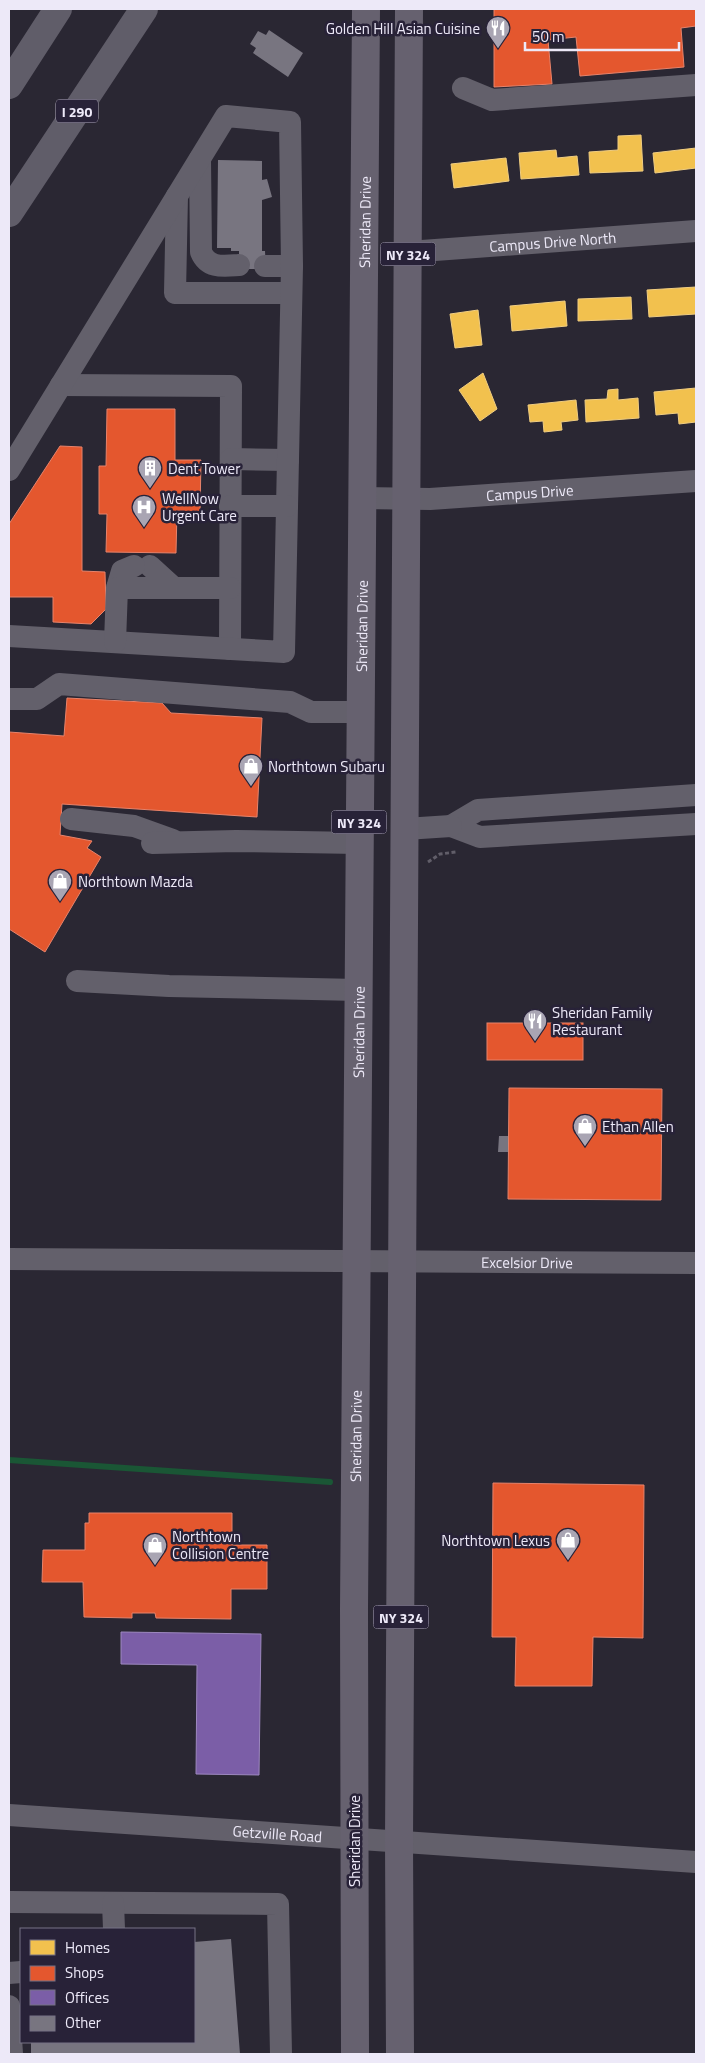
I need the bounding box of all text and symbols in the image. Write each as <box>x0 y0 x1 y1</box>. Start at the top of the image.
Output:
restaurant icon: Golden Hill Asian Cuisine <box>485 15 511 49</box>
place label: Golden Hill Asian Cuisine <box>326 17 480 40</box>
scale bar <box>525 20 679 52</box>
text: 50 m <box>532 25 565 48</box>
road number: I 290 <box>56 100 98 122</box>
street label: Sheridan Drive <box>353 176 376 268</box>
street label: Campus Drive North <box>488 225 617 258</box>
road number: NY 324 <box>380 242 436 266</box>
building icon: Dent Tower <box>137 455 163 489</box>
place label: Dent Tower <box>168 457 240 480</box>
street label: Campus Drive <box>485 478 574 507</box>
place label: WellNow Urgent Care <box>162 487 237 527</box>
hospital icon: WellNow Urgent Care <box>131 494 157 528</box>
street label: Sheridan Drive <box>350 580 373 672</box>
shop icon: Northtown Subaru <box>238 753 264 787</box>
place label: Northtown Subaru <box>268 755 385 778</box>
road number: NY 324 <box>332 810 386 834</box>
shop icon: Northtown Mazda <box>47 868 73 902</box>
place label: Northtown Mazda <box>78 870 193 893</box>
street label: Sheridan Drive <box>346 986 370 1078</box>
place label: Sheridan Family Restaurant <box>552 1001 653 1041</box>
restaurant icon: Sheridan Family Restaurant <box>522 1008 548 1042</box>
shop icon: Ethan Allen <box>572 1113 598 1147</box>
place label: Ethan Allen <box>602 1115 674 1138</box>
street label: Excelsior Drive <box>481 1250 573 1274</box>
street label: Sheridan Drive <box>343 1390 367 1482</box>
place label: Northtown Collision Centre <box>172 1525 269 1565</box>
shop icon: Northtown Lexus <box>555 1527 581 1561</box>
place label: Northtown Lexus <box>441 1529 550 1552</box>
shop icon: Northtown Collision Centre <box>142 1532 168 1566</box>
road number: NY 324 <box>374 1605 428 1628</box>
street label: Sheridan Drive <box>343 1795 366 1887</box>
street label: Getzville Road <box>232 1819 323 1848</box>
legend <box>20 1928 195 2043</box>
text: Homes <box>65 1936 110 1959</box>
text: Shops <box>65 1961 104 1984</box>
text: Offices <box>65 1986 109 2009</box>
text: Other <box>65 2011 101 2034</box>

